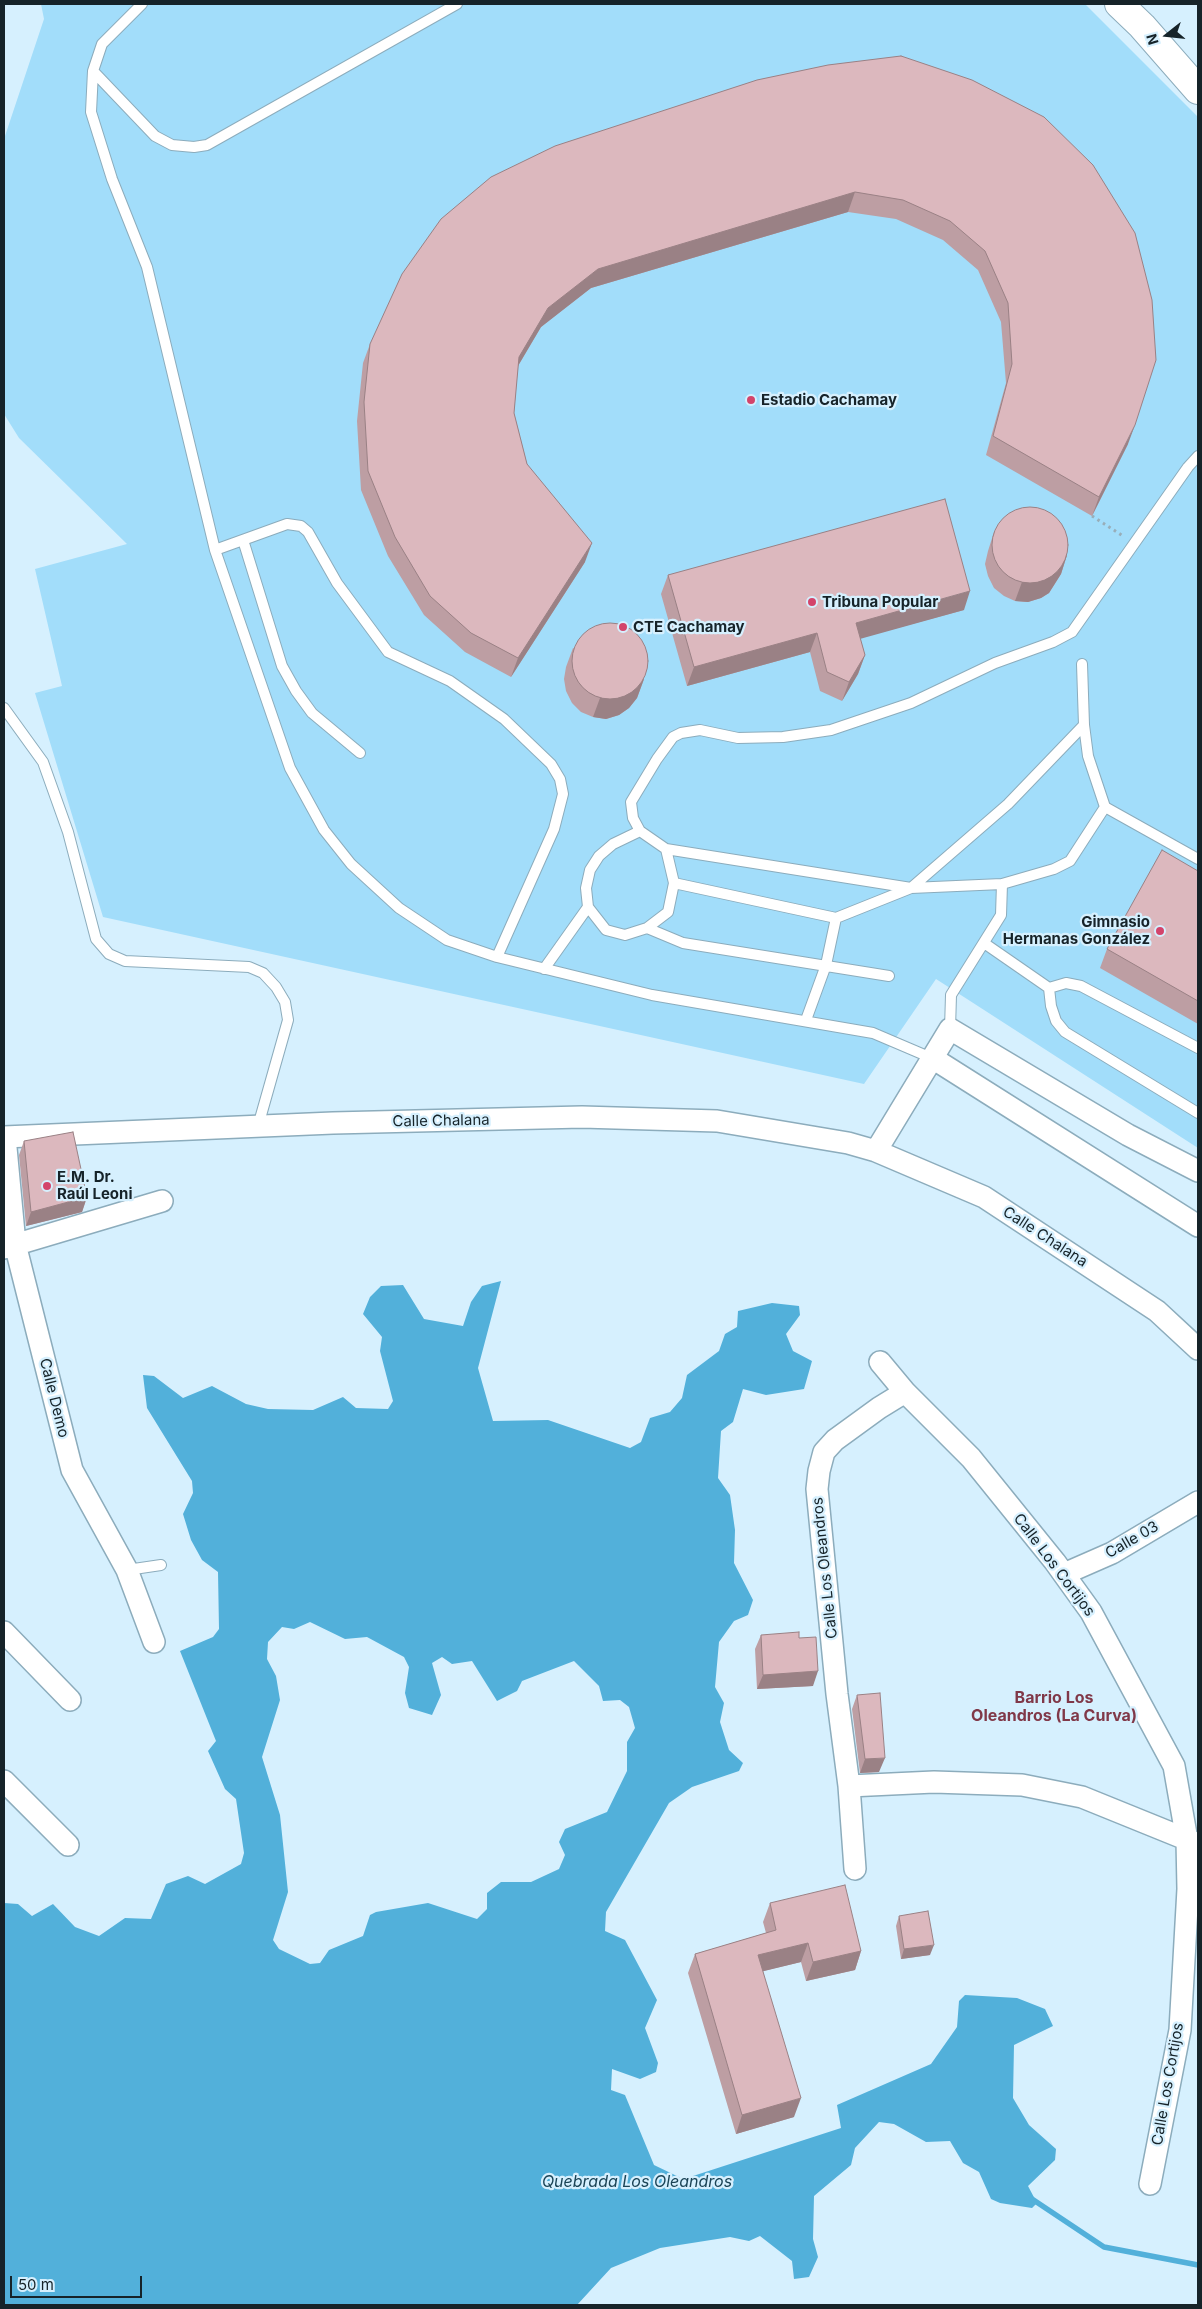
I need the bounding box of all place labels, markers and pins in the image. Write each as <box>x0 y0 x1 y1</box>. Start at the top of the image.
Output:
place label: Estadio Cachamay <box>761 391 897 409</box>
marker: Estadio Cachamay <box>745 394 757 406</box>
place label: Tribuna Popular <box>822 593 938 611</box>
marker: Tribuna Popular <box>806 596 818 608</box>
place label: CTE Cachamay <box>633 618 745 636</box>
marker: CTE Cachamay <box>617 621 629 633</box>
place label: Gimnasio Hermanas González <box>1003 913 1150 948</box>
marker: Gimnasio Hermanas González <box>1154 925 1166 937</box>
place label: E.M. Dr. Raúl Leoni <box>57 1168 132 1203</box>
marker: E.M. Dr. Raúl Leoni <box>41 1180 53 1192</box>

